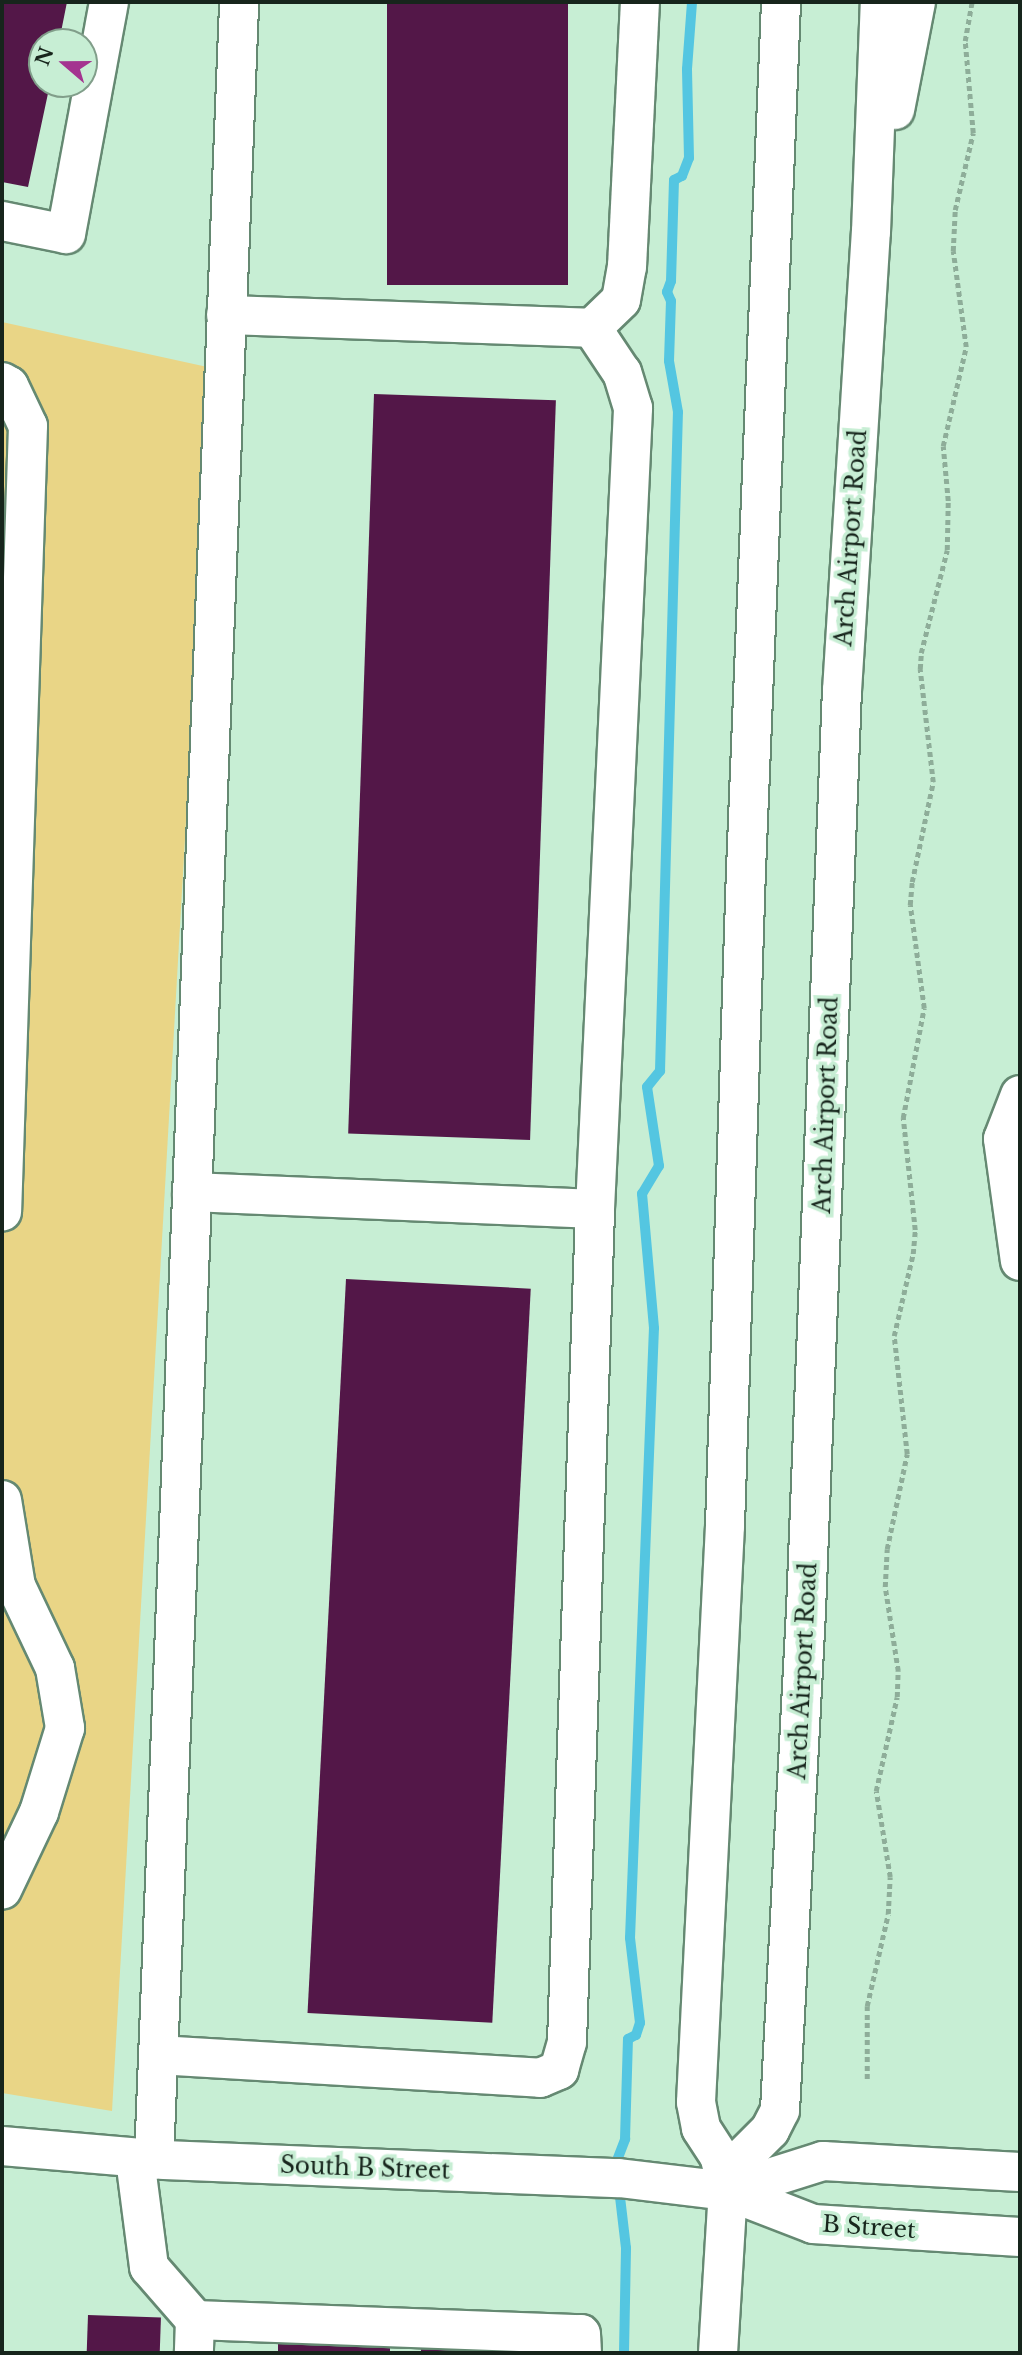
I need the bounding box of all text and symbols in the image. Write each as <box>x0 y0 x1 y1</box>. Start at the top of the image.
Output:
north arrow <box>28 28 98 98</box>
text: N <box>31 44 59 69</box>
street label: Arch Airport Road <box>830 428 872 648</box>
street label: Arch Airport Road <box>808 996 844 1214</box>
street label: Arch Airport Road <box>784 1561 822 1781</box>
street label: South B Street <box>280 2151 450 2185</box>
street label: B Street <box>821 2210 917 2244</box>

